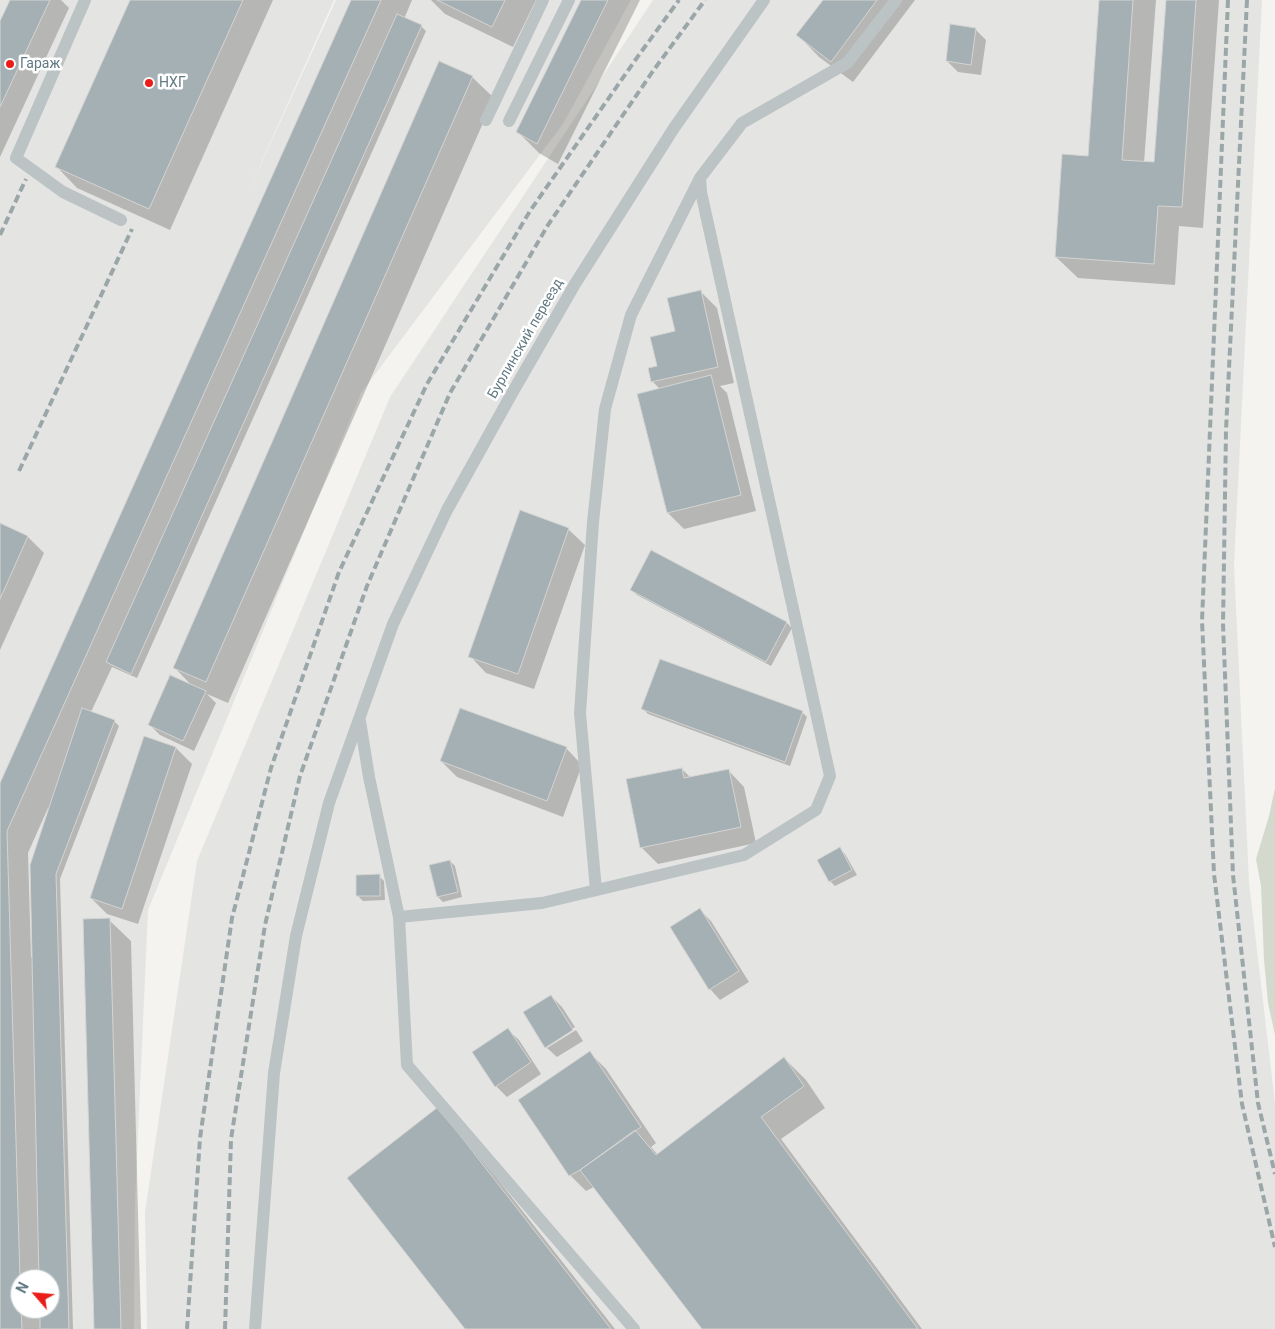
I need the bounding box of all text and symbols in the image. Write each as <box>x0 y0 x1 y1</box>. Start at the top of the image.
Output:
place label: Гараж <box>20 56 60 72</box>
marker: Гараж <box>4 58 16 70</box>
place label: НХГ <box>159 75 186 91</box>
marker: НХГ <box>143 77 155 89</box>
street label: Бурлинский переезд <box>485 276 567 402</box>
north arrow <box>10 1269 60 1319</box>
text: N <box>13 1280 32 1296</box>

